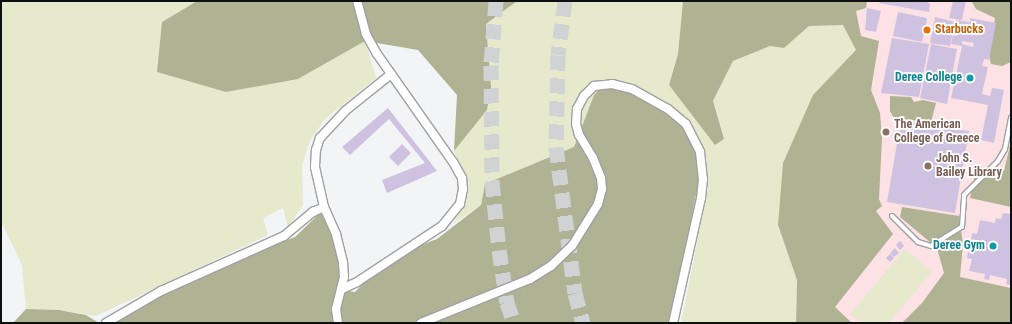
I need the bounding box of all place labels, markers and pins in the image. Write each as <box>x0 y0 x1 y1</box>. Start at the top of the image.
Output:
place label: Starbucks <box>935 23 983 37</box>
marker: Starbucks <box>922 25 932 35</box>
place label: Deree College <box>895 71 962 85</box>
marker: Deree College <box>965 73 975 83</box>
place label: The American College of Greece <box>894 118 979 146</box>
marker: The American College of Greece <box>881 127 891 137</box>
place label: John S. Bailey Library <box>936 152 1002 180</box>
marker: John S. Bailey Library <box>923 161 933 171</box>
place label: Deree Gym <box>933 239 985 253</box>
marker: Deree Gym <box>988 241 998 251</box>

